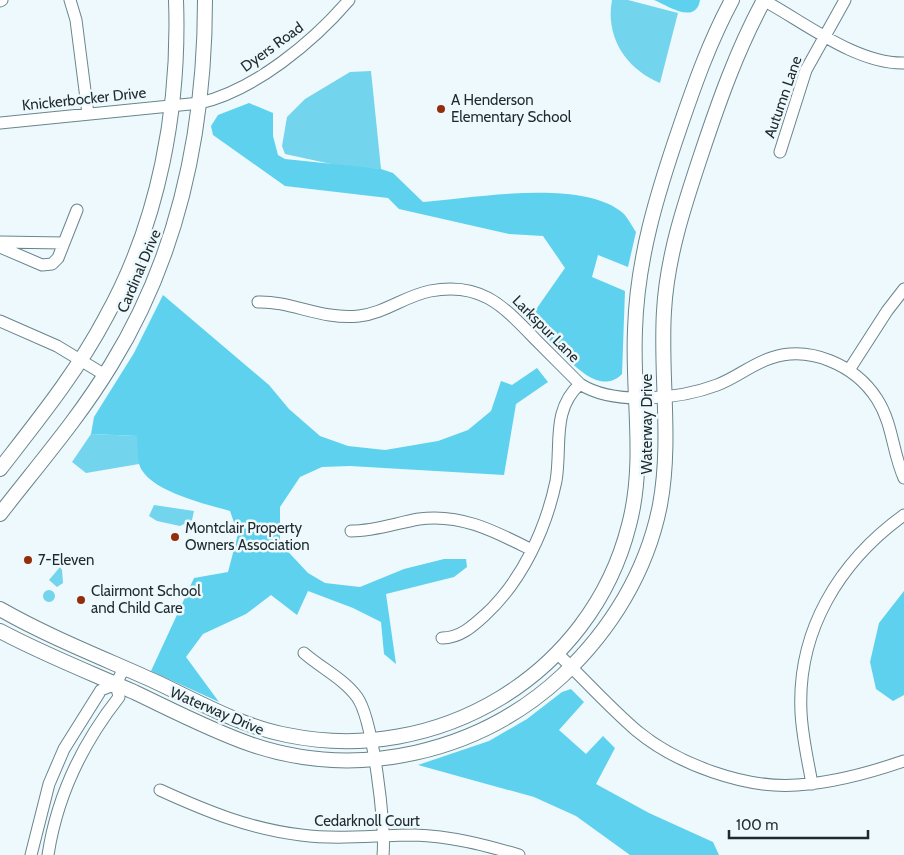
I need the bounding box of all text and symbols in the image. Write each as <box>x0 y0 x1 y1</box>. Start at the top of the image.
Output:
street label: Dyers Road <box>237 18 307 76</box>
street label: Autumn Lane <box>761 53 806 140</box>
street label: Knickerbocker Drive <box>21 83 147 114</box>
place label: A Henderson Elementary School <box>451 91 572 126</box>
marker: A Henderson Elementary School <box>435 103 447 115</box>
street label: Cardinal Drive <box>113 226 165 315</box>
street label: Larkspur Lane <box>509 292 584 367</box>
street label: Waterway Drive <box>638 374 656 474</box>
place label: Montclair Property Owners Association <box>185 519 310 554</box>
marker: Montclair Property Owners Association <box>169 531 181 543</box>
place label: 7-Eleven <box>38 551 94 569</box>
marker: 7-Eleven <box>22 554 34 566</box>
place label: Clairmont School and Child Care <box>91 582 201 617</box>
marker: Clairmont School and Child Care <box>75 594 87 606</box>
street label: Waterway Drive <box>167 683 267 739</box>
scale bar <box>729 808 868 840</box>
street label: Cedarknoll Court <box>314 812 420 830</box>
text: 100 m <box>736 816 778 834</box>

